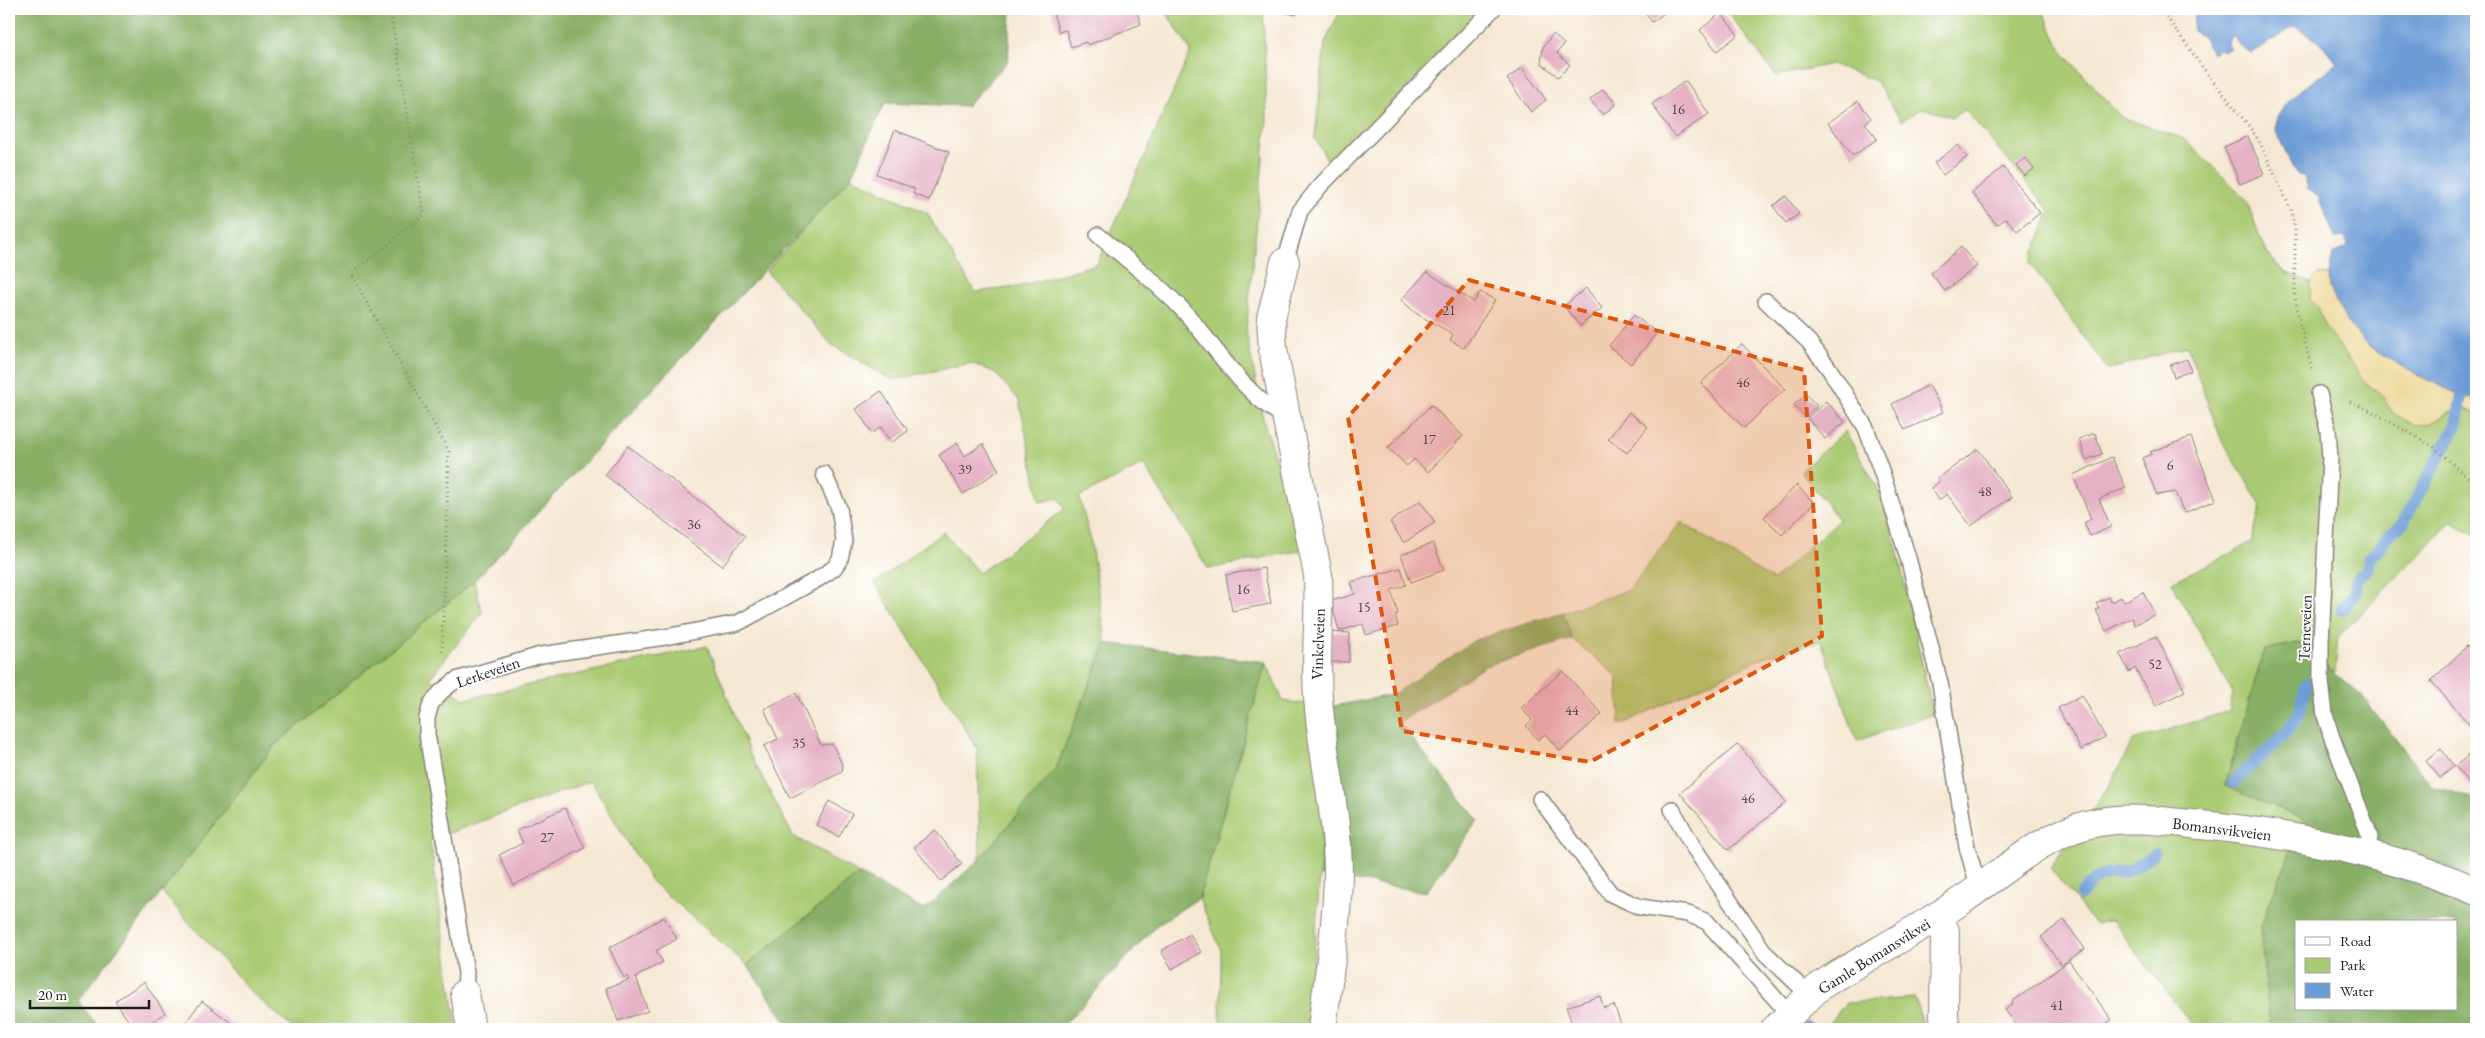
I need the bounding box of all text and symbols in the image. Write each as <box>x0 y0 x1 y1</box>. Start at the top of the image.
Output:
house number: 16 <box>1671 100 1685 118</box>
house number: 21 <box>1442 301 1456 319</box>
house number: 46 <box>1736 373 1750 391</box>
house number: 17 <box>1422 430 1436 448</box>
house number: 6 <box>2167 456 2174 474</box>
house number: 39 <box>958 460 972 478</box>
house number: 48 <box>1978 482 1992 500</box>
house number: 36 <box>687 515 701 533</box>
house number: 16 <box>1236 580 1250 598</box>
street label: Terneveien <box>2293 594 2317 662</box>
house number: 15 <box>1357 598 1371 616</box>
street label: Vinkelveien <box>1306 607 1330 680</box>
street label: Lerkeveien <box>453 651 523 693</box>
house number: 52 <box>2148 655 2162 673</box>
house number: 44 <box>1565 701 1579 719</box>
house number: 35 <box>792 734 806 752</box>
house number: 46 <box>1741 789 1755 807</box>
street label: Bomansvikveien <box>2171 813 2273 846</box>
house number: 27 <box>540 828 554 846</box>
street label: Gamle Bomansvikvei <box>1814 913 1934 999</box>
legend <box>2295 920 2458 1010</box>
text: Road <box>2340 931 2372 950</box>
text: Park <box>2340 955 2367 974</box>
scale bar <box>30 978 149 1010</box>
text: Water <box>2340 981 2374 1000</box>
text: 20 m <box>38 985 67 1004</box>
house number: 41 <box>2050 996 2064 1014</box>

